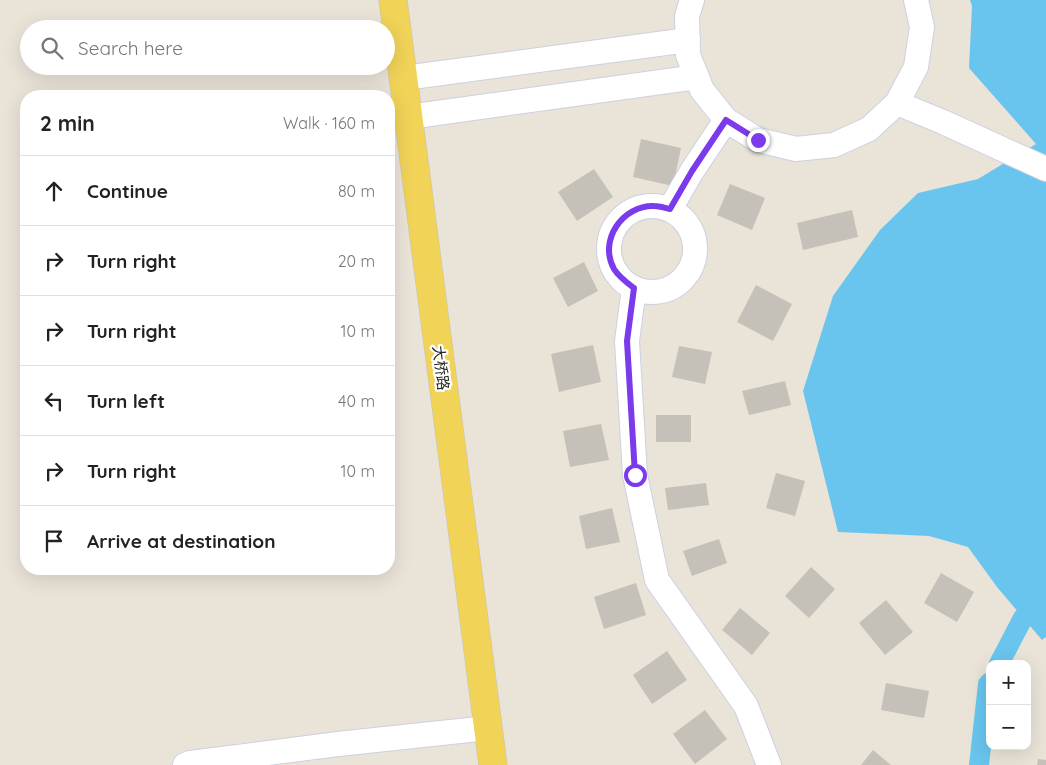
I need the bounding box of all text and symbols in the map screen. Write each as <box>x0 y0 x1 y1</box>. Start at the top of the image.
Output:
search box <box>20 20 395 75</box>
icon: search <box>38 34 66 62</box>
text: Search here <box>78 36 183 60</box>
text: 2 min <box>40 110 95 136</box>
text: Walk · 160 m <box>283 113 375 133</box>
route end <box>747 129 770 152</box>
icon: ahead <box>40 177 68 205</box>
text: Continue <box>87 179 168 203</box>
text: 80 m <box>338 181 375 201</box>
icon: right <box>40 247 68 275</box>
text: Turn right <box>87 249 176 273</box>
text: 20 m <box>338 251 375 271</box>
icon: right <box>40 317 68 345</box>
text: Turn right <box>87 319 176 343</box>
text: 10 m <box>341 321 375 341</box>
street label: 大桥路 <box>429 345 453 391</box>
icon: left <box>40 387 68 415</box>
text: Turn left <box>87 389 165 413</box>
text: 40 m <box>338 391 375 411</box>
icon: right <box>40 457 68 485</box>
text: Turn right <box>87 459 176 483</box>
text: 10 m <box>341 461 375 481</box>
route start <box>624 464 647 487</box>
icon: arrive <box>40 527 68 555</box>
text: Arrive at destination <box>87 529 276 553</box>
map controls <box>986 660 1031 750</box>
button: + <box>986 660 1031 705</box>
button: − <box>986 705 1031 750</box>

